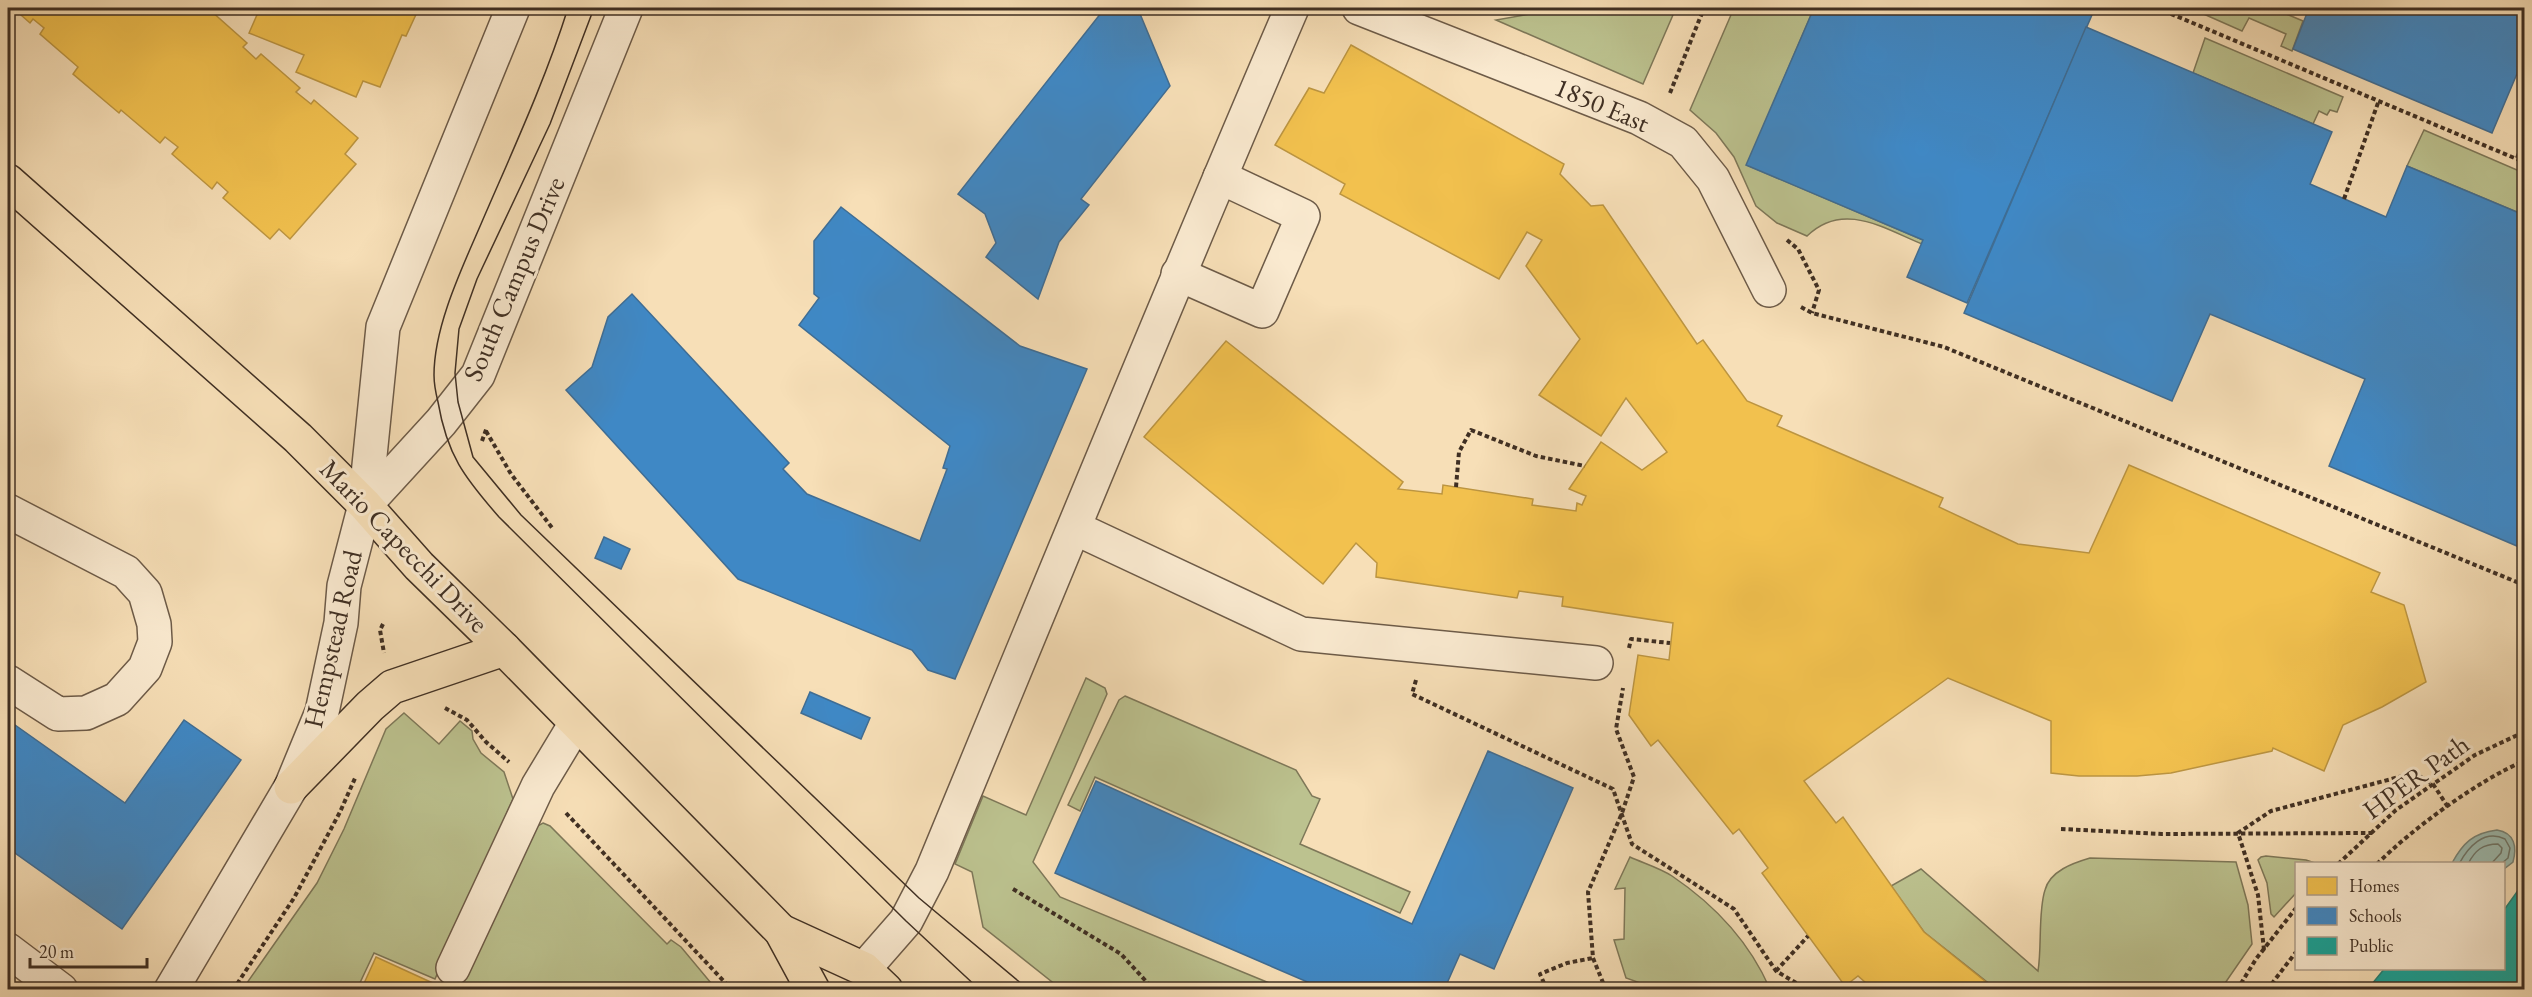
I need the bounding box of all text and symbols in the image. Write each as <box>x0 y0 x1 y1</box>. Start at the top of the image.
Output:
street label: 1850 East <box>1549 69 1655 140</box>
street label: South Campus Drive <box>455 171 572 386</box>
street label: Mario Capecchi Drive <box>313 451 496 640</box>
street label: Hempstead Road <box>295 546 370 731</box>
street label: HPER Path <box>2356 726 2476 827</box>
legend <box>2295 862 2505 970</box>
text: Homes <box>2349 874 2400 897</box>
text: Schools <box>2349 904 2402 927</box>
scale bar <box>30 931 147 969</box>
text: Public <box>2349 934 2393 957</box>
text: 20 m <box>39 940 74 963</box>

